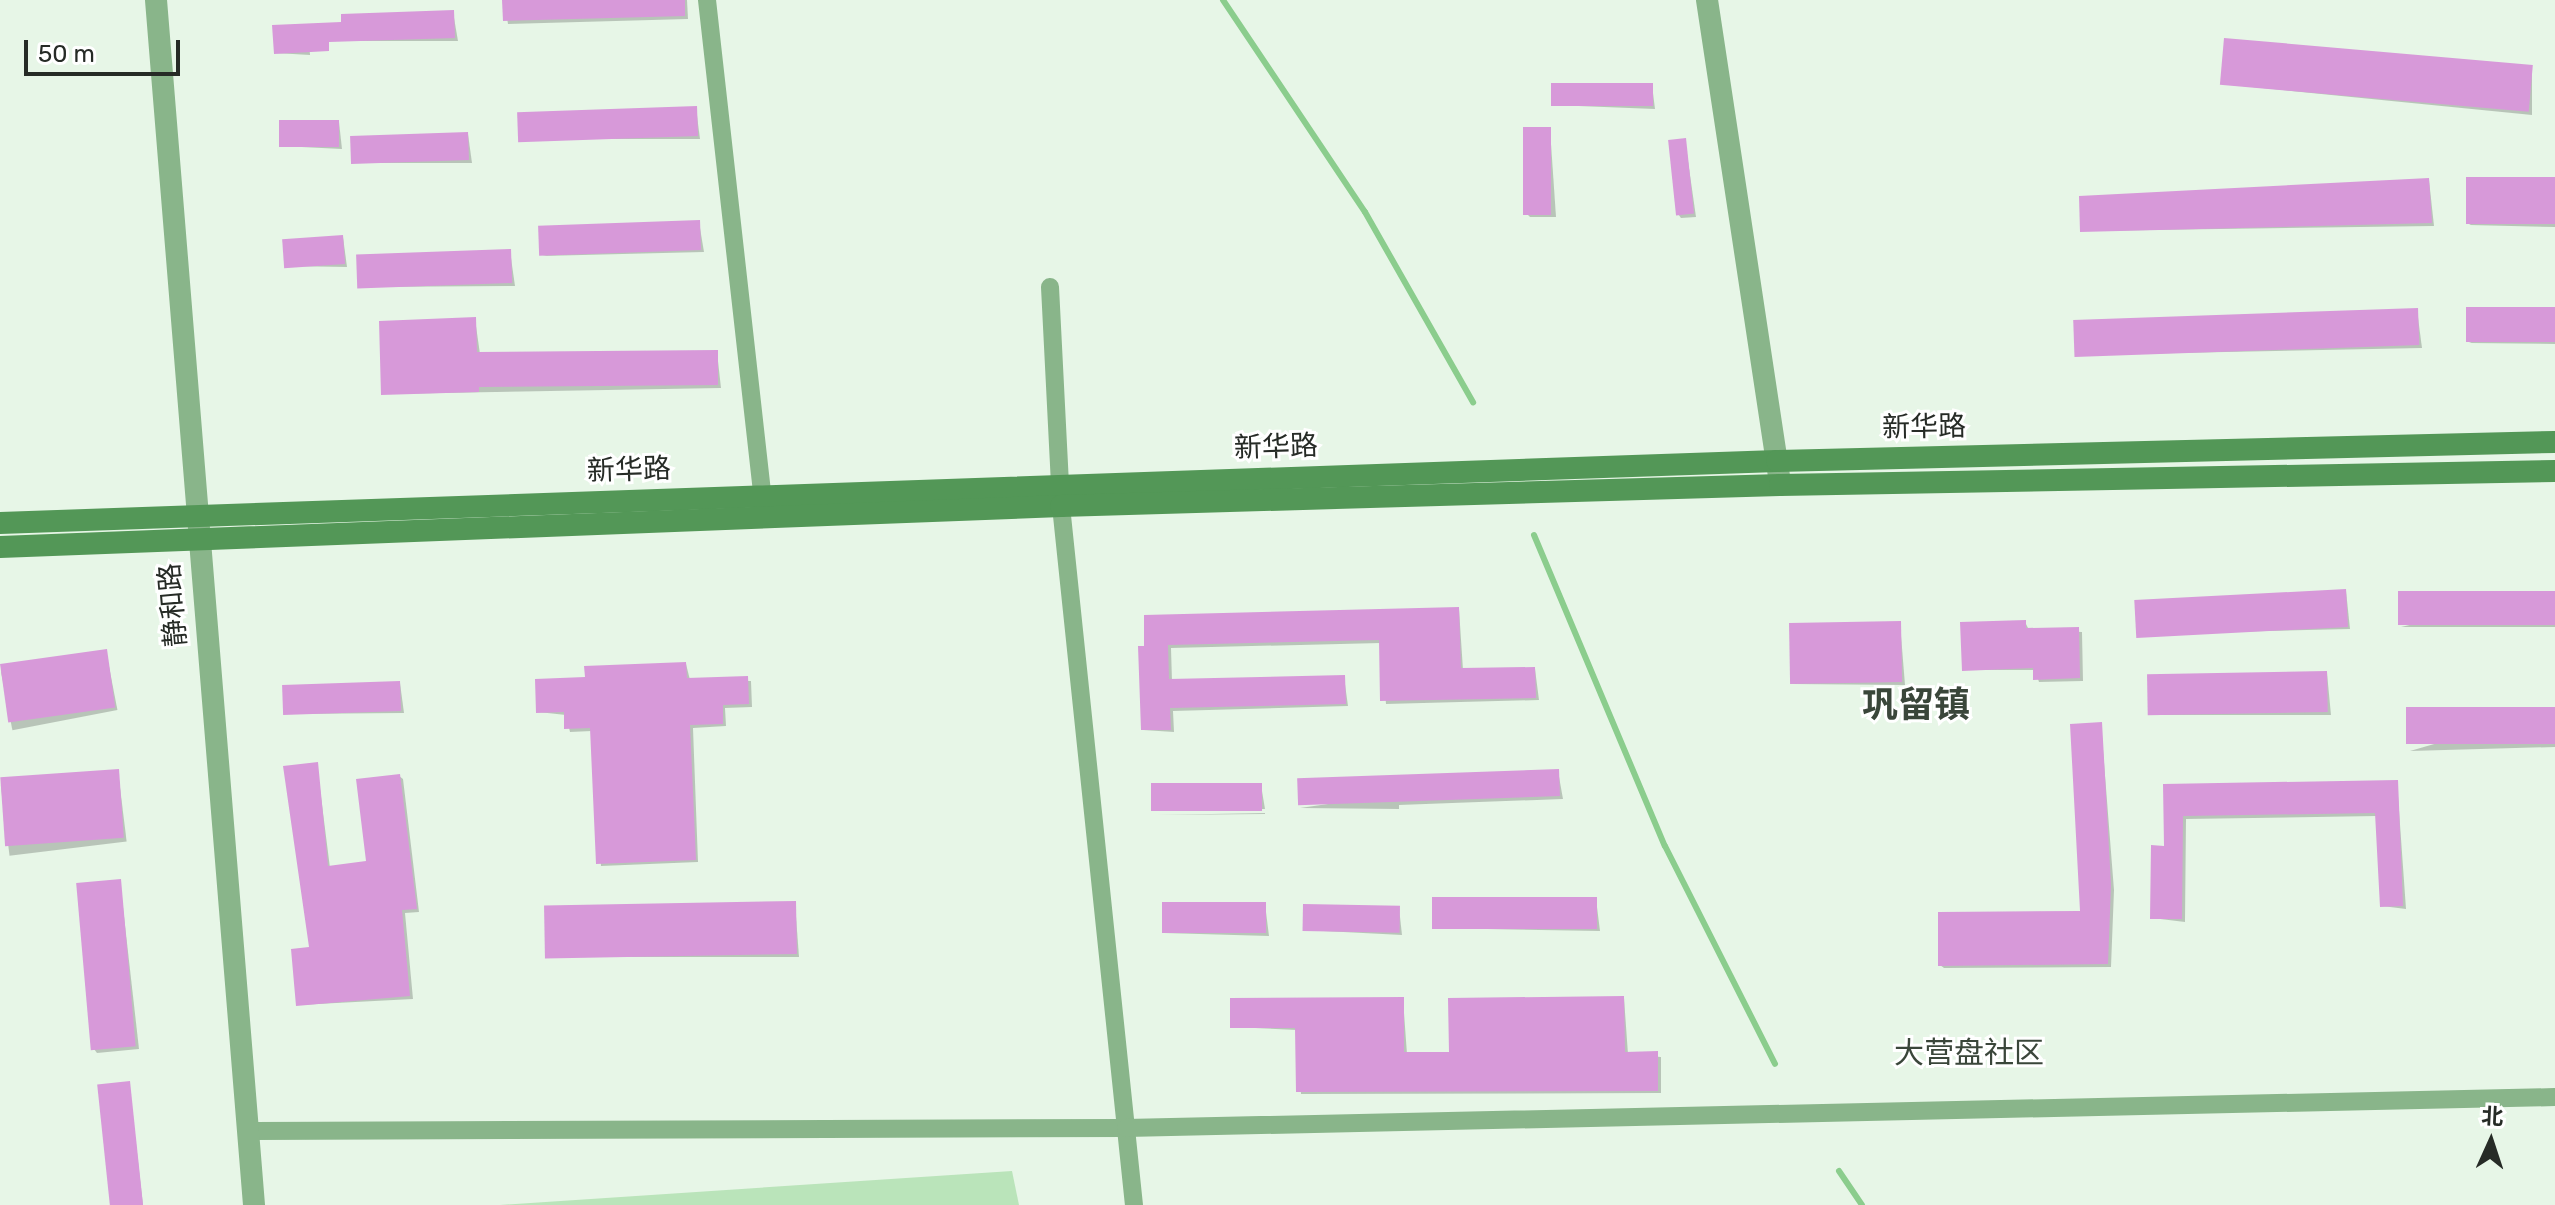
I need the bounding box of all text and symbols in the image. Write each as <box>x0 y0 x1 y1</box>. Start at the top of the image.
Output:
scale bar <box>28 24 184 74</box>
text: 50 m <box>38 40 95 68</box>
street label: 新华路 <box>1882 409 1966 445</box>
street label: 新华路 <box>1233 429 1319 465</box>
street label: 新华路 <box>586 452 672 488</box>
street label: 静和路 <box>153 562 193 648</box>
district label: 巩留镇 <box>1862 683 1970 727</box>
district label: 大营盘社区 <box>1894 1035 2044 1071</box>
north arrow <box>2451 1101 2531 1181</box>
text: 北 <box>2481 1102 2504 1131</box>

